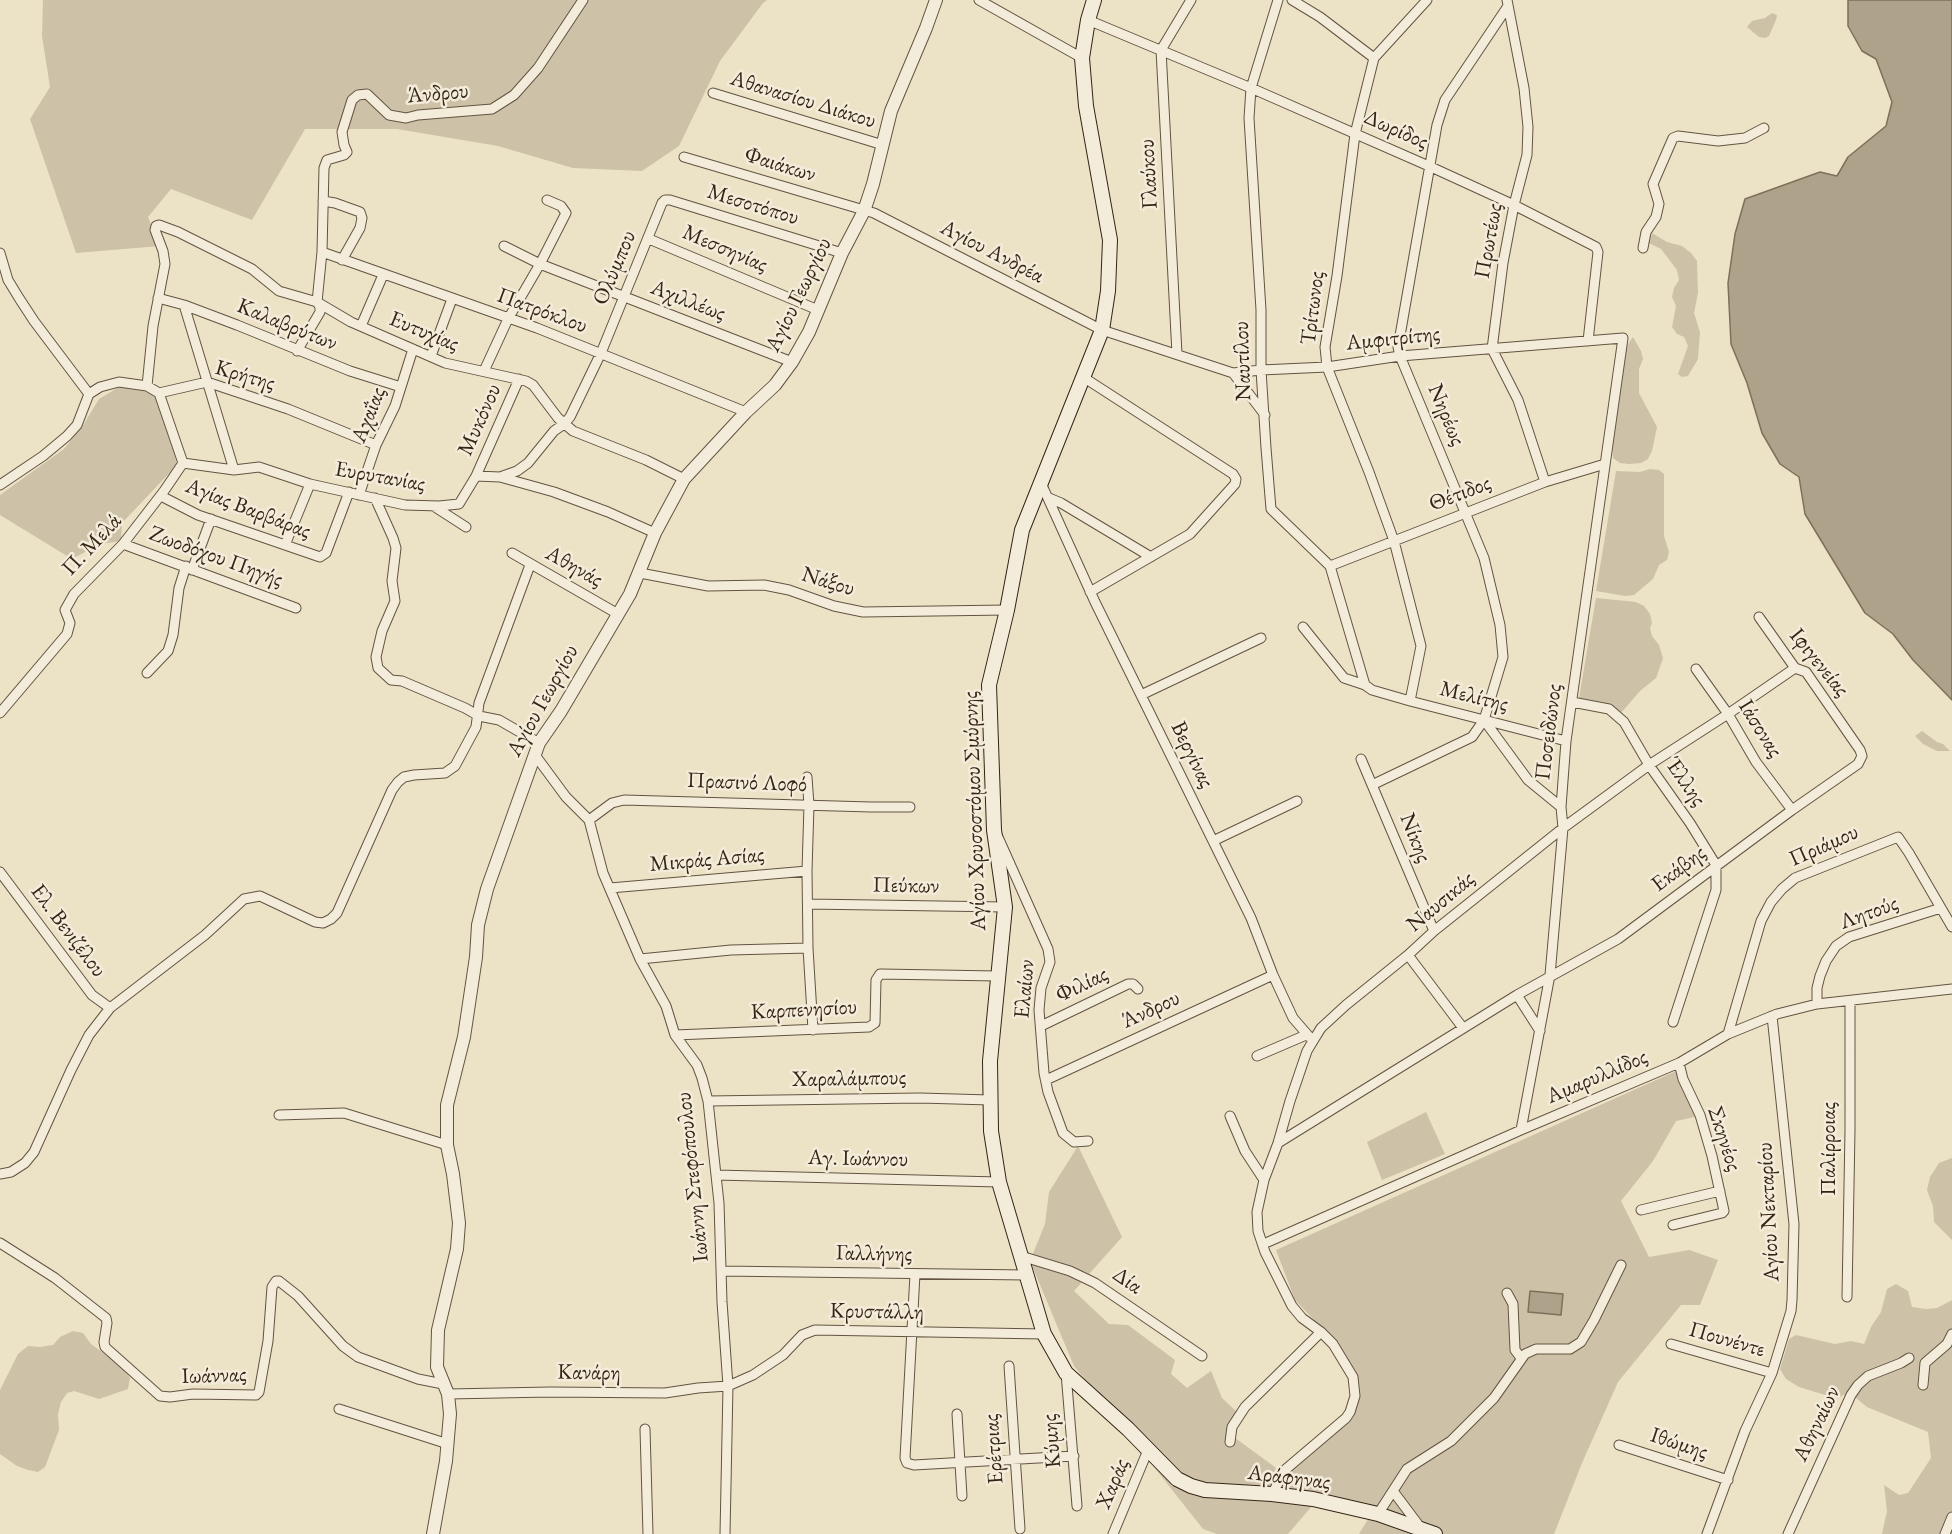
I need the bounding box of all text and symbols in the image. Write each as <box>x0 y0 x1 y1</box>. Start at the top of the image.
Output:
street label: Αθανασίου Διάκου <box>727 65 879 135</box>
street label: Άνδρου <box>406 78 470 110</box>
street label: Δωρίδος <box>1360 104 1432 156</box>
street label: Γλαύκου <box>1134 138 1164 210</box>
street label: Φαιάκων <box>741 142 819 188</box>
street label: Μεσοτόπου <box>704 179 802 231</box>
street label: Πρωτέως <box>1469 201 1509 281</box>
street label: Αγίου Ανδρέα <box>936 215 1048 289</box>
street label: Μεσσηνίας <box>678 219 772 279</box>
street label: Ολύμπου <box>588 227 642 309</box>
street label: Αγίου Γεωργίου <box>760 234 838 356</box>
street label: Τρίτωνος <box>1295 270 1331 346</box>
street label: Αχιλλέως <box>647 275 729 327</box>
street label: Πατρόκλου <box>493 282 591 340</box>
street label: Καλαβρύτων <box>233 293 341 357</box>
street label: Ευτυχίας <box>385 306 463 358</box>
street label: Ναυτίλου <box>1228 321 1258 401</box>
street label: Αμφιτρίτης <box>1345 321 1441 357</box>
street label: Κρήτης <box>212 355 278 397</box>
street label: Μυκόνου <box>453 380 507 460</box>
street label: Νηρέως <box>1421 380 1471 450</box>
street label: Αχαΐας <box>346 383 392 447</box>
street label: Ευρυτανίας <box>333 456 427 498</box>
street label: Θέτιδος <box>1425 470 1495 518</box>
street label: Αγίας Βαρβάρας <box>182 473 314 545</box>
street label: Π. Μελά <box>57 509 127 581</box>
street label: Ζωοδόχου Πηγής <box>146 521 286 593</box>
street label: Αθηνάς <box>541 541 607 593</box>
street label: Νάξου <box>798 561 858 603</box>
street label: Ιφιγενείας <box>1783 623 1855 703</box>
street label: Αγίου Γεωργίου <box>501 640 585 762</box>
street label: Μελίτης <box>1437 676 1511 718</box>
street label: Ποσειδώνος <box>1530 682 1568 782</box>
street label: Αγίου Χρυσοστόμου Σμύρνης <box>958 691 992 931</box>
street label: Ιάσονας <box>1732 695 1788 763</box>
street label: Βεργίνας <box>1165 717 1219 793</box>
street label: Έλλης <box>1659 752 1711 812</box>
street label: Πρασινό Λοφό <box>687 768 807 798</box>
street label: Νίκης <box>1393 810 1437 866</box>
street label: Πριάμου <box>1785 819 1863 873</box>
street label: Εκάβης <box>1646 840 1712 898</box>
street label: Μικράς Ασίας <box>648 842 766 878</box>
street label: Ναυσικάς <box>1402 866 1480 938</box>
street label: Πεύκων <box>872 872 940 900</box>
street label: Ελ. Βενιζέλου <box>24 879 112 983</box>
street label: Λητούς <box>1836 890 1902 936</box>
street label: Ελαίων <box>1009 958 1041 1020</box>
street label: Φιλίας <box>1052 961 1112 1009</box>
street label: Άνδρου <box>1118 985 1184 1035</box>
street label: Καρπενησίου <box>750 994 858 1026</box>
street label: Αμαρυλλίδος <box>1542 1044 1652 1110</box>
street label: Χαραλάμπους <box>792 1065 906 1093</box>
street label: Ιωάννη Στεφόπουλου <box>671 1091 715 1263</box>
street label: Παλίρροιας <box>1816 1102 1842 1196</box>
street label: Σκηνέος <box>1701 1103 1747 1175</box>
street label: Αγίου Νεκταρίου <box>1752 1142 1786 1282</box>
street label: Αγ. Ιωάννου <box>808 1145 908 1173</box>
street label: Γαλλήνης <box>836 1240 912 1268</box>
street label: Δία <box>1107 1262 1147 1300</box>
street label: Κρυστάλλη <box>830 1298 924 1326</box>
street label: Πουνέντε <box>1686 1317 1768 1363</box>
street label: Κανάρη <box>557 1359 621 1387</box>
street label: Ιωάννας <box>181 1362 247 1390</box>
street label: Αθηναίων <box>1788 1382 1846 1466</box>
street label: Ερέτριας <box>978 1413 1010 1485</box>
street label: Κύμης <box>1036 1413 1068 1469</box>
street label: Ιθώμης <box>1647 1422 1711 1466</box>
street label: Χαράς <box>1091 1455 1135 1513</box>
street label: Αράφηνας <box>1246 1460 1332 1496</box>

